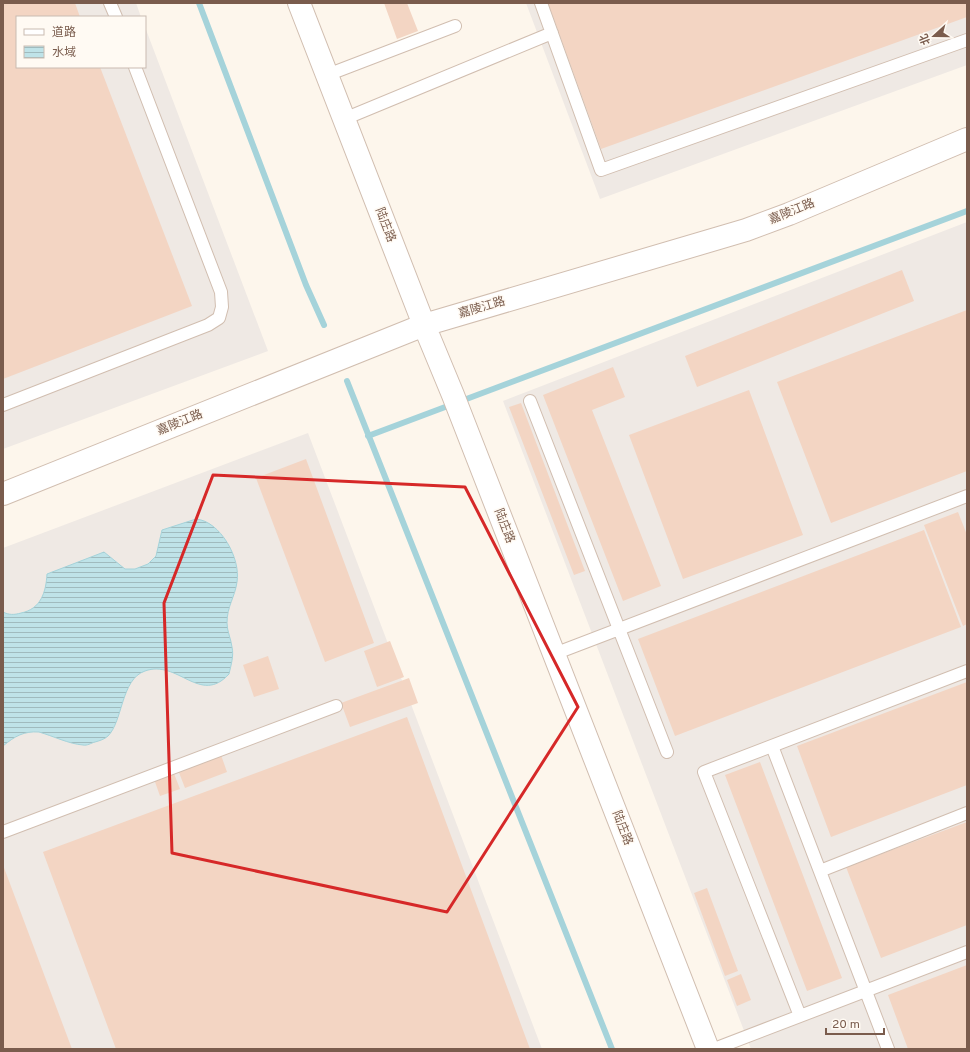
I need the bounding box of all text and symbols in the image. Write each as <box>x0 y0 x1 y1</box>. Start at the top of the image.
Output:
legend <box>16 16 146 68</box>
north arrow <box>914 16 954 56</box>
text: 道路 <box>52 25 76 41</box>
text: 北 <box>917 32 934 47</box>
text: 水域 <box>52 45 76 61</box>
street label: 嘉陵江路 <box>767 196 817 228</box>
street label: 陆庄路 <box>371 205 399 245</box>
street label: 嘉陵江路 <box>457 294 507 322</box>
street label: 嘉陵江路 <box>155 407 205 439</box>
street label: 陆庄路 <box>490 506 518 546</box>
street label: 陆庄路 <box>608 808 636 848</box>
scale bar <box>826 1010 884 1036</box>
text: 20 m <box>832 1017 860 1033</box>

